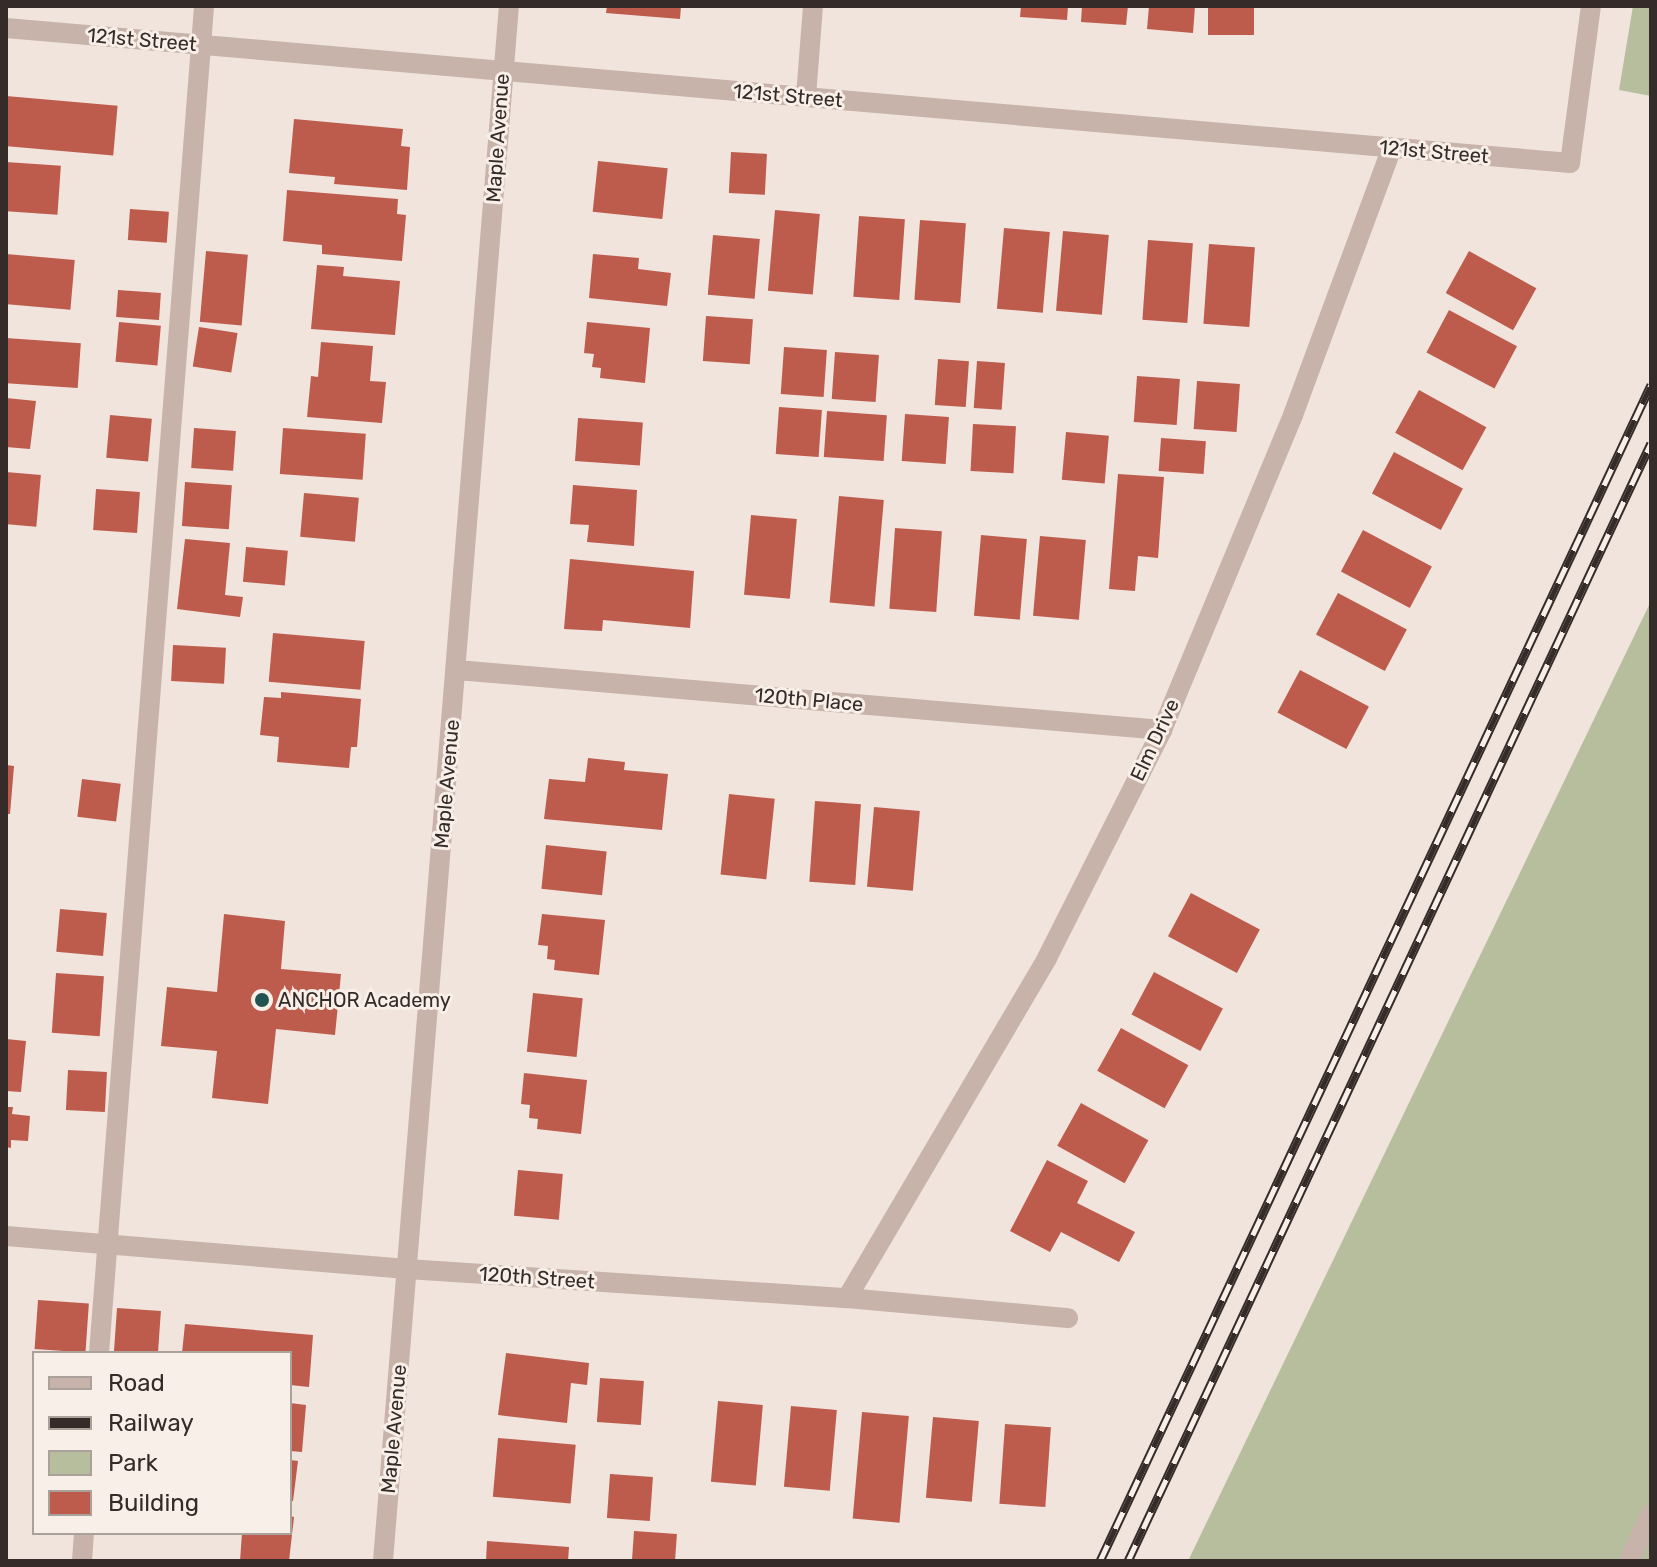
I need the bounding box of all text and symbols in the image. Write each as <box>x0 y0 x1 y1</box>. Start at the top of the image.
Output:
street label: 121st Street <box>86 23 198 57</box>
street label: Maple Avenue <box>482 72 514 204</box>
street label: 121st Street <box>732 79 844 113</box>
street label: 121st Street <box>1378 135 1490 169</box>
street label: 120th Place <box>754 683 864 717</box>
street label: Elm Drive <box>1126 695 1184 785</box>
street label: Maple Avenue <box>429 718 465 850</box>
place label: ANCHOR Academy <box>278 988 451 1012</box>
marker: ANCHOR Academy <box>253 991 271 1009</box>
street label: 120th Street <box>478 1262 596 1294</box>
legend <box>32 1351 292 1535</box>
street label: Maple Avenue <box>376 1363 412 1495</box>
text: Road <box>108 1369 165 1397</box>
text: Railway <box>108 1409 194 1437</box>
text: Park <box>108 1449 158 1477</box>
text: Building <box>108 1489 199 1517</box>

